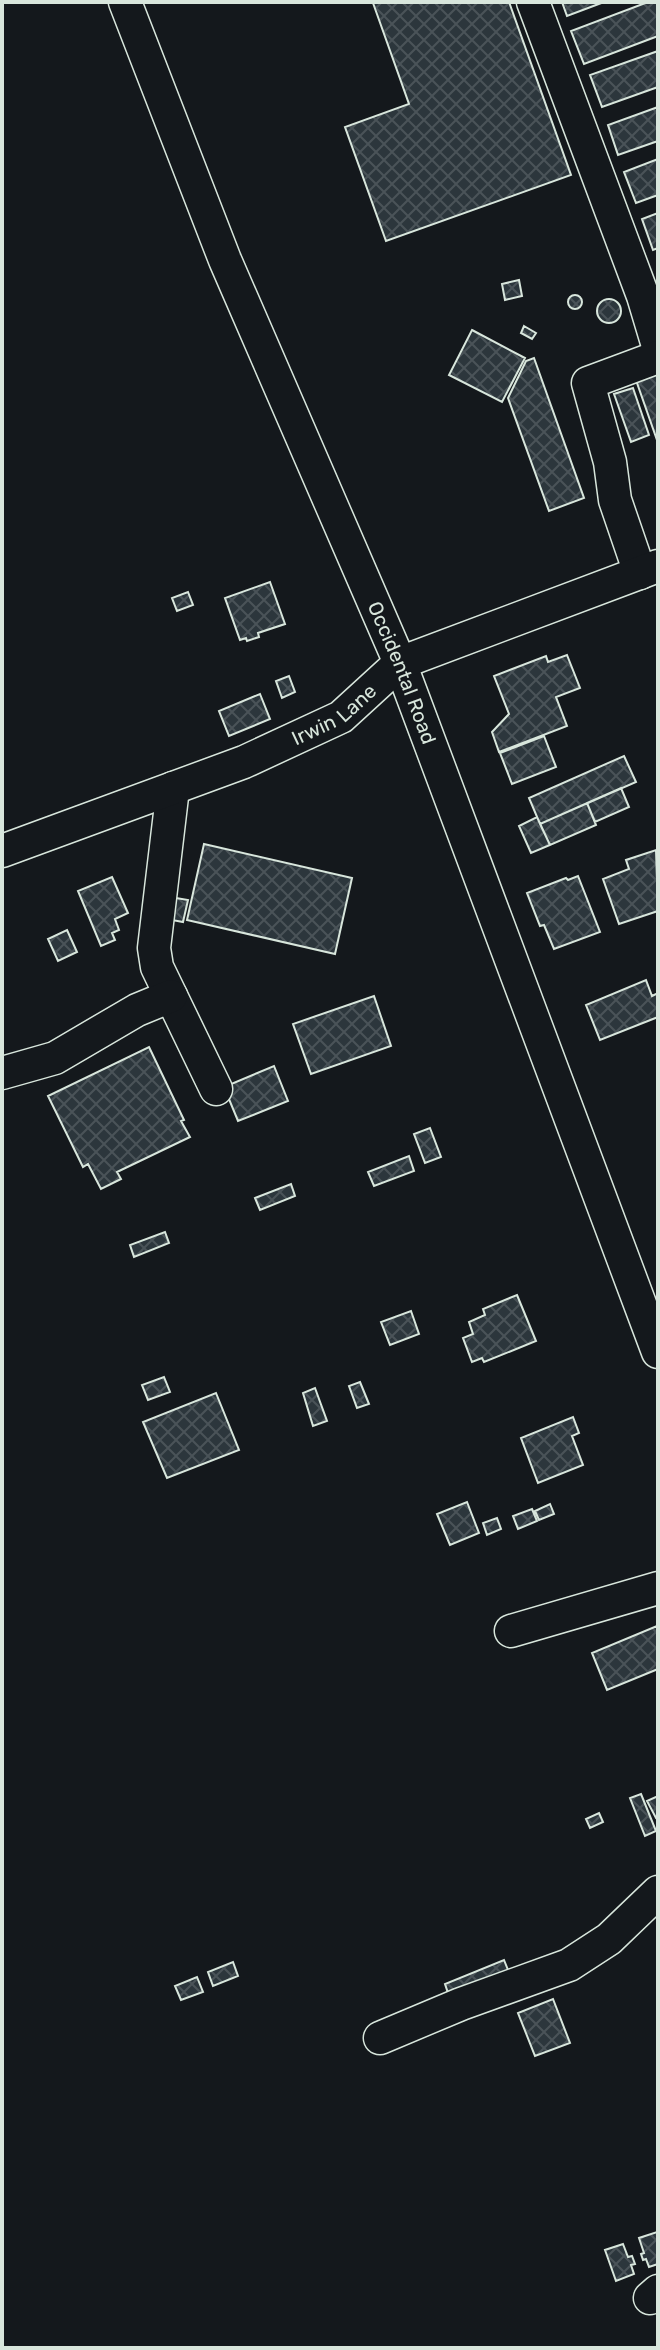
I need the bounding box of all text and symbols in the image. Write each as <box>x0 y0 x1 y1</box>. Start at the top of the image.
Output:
street label: Occidental Road <box>363 598 441 748</box>
street label: Irwin Lane <box>288 679 381 750</box>

